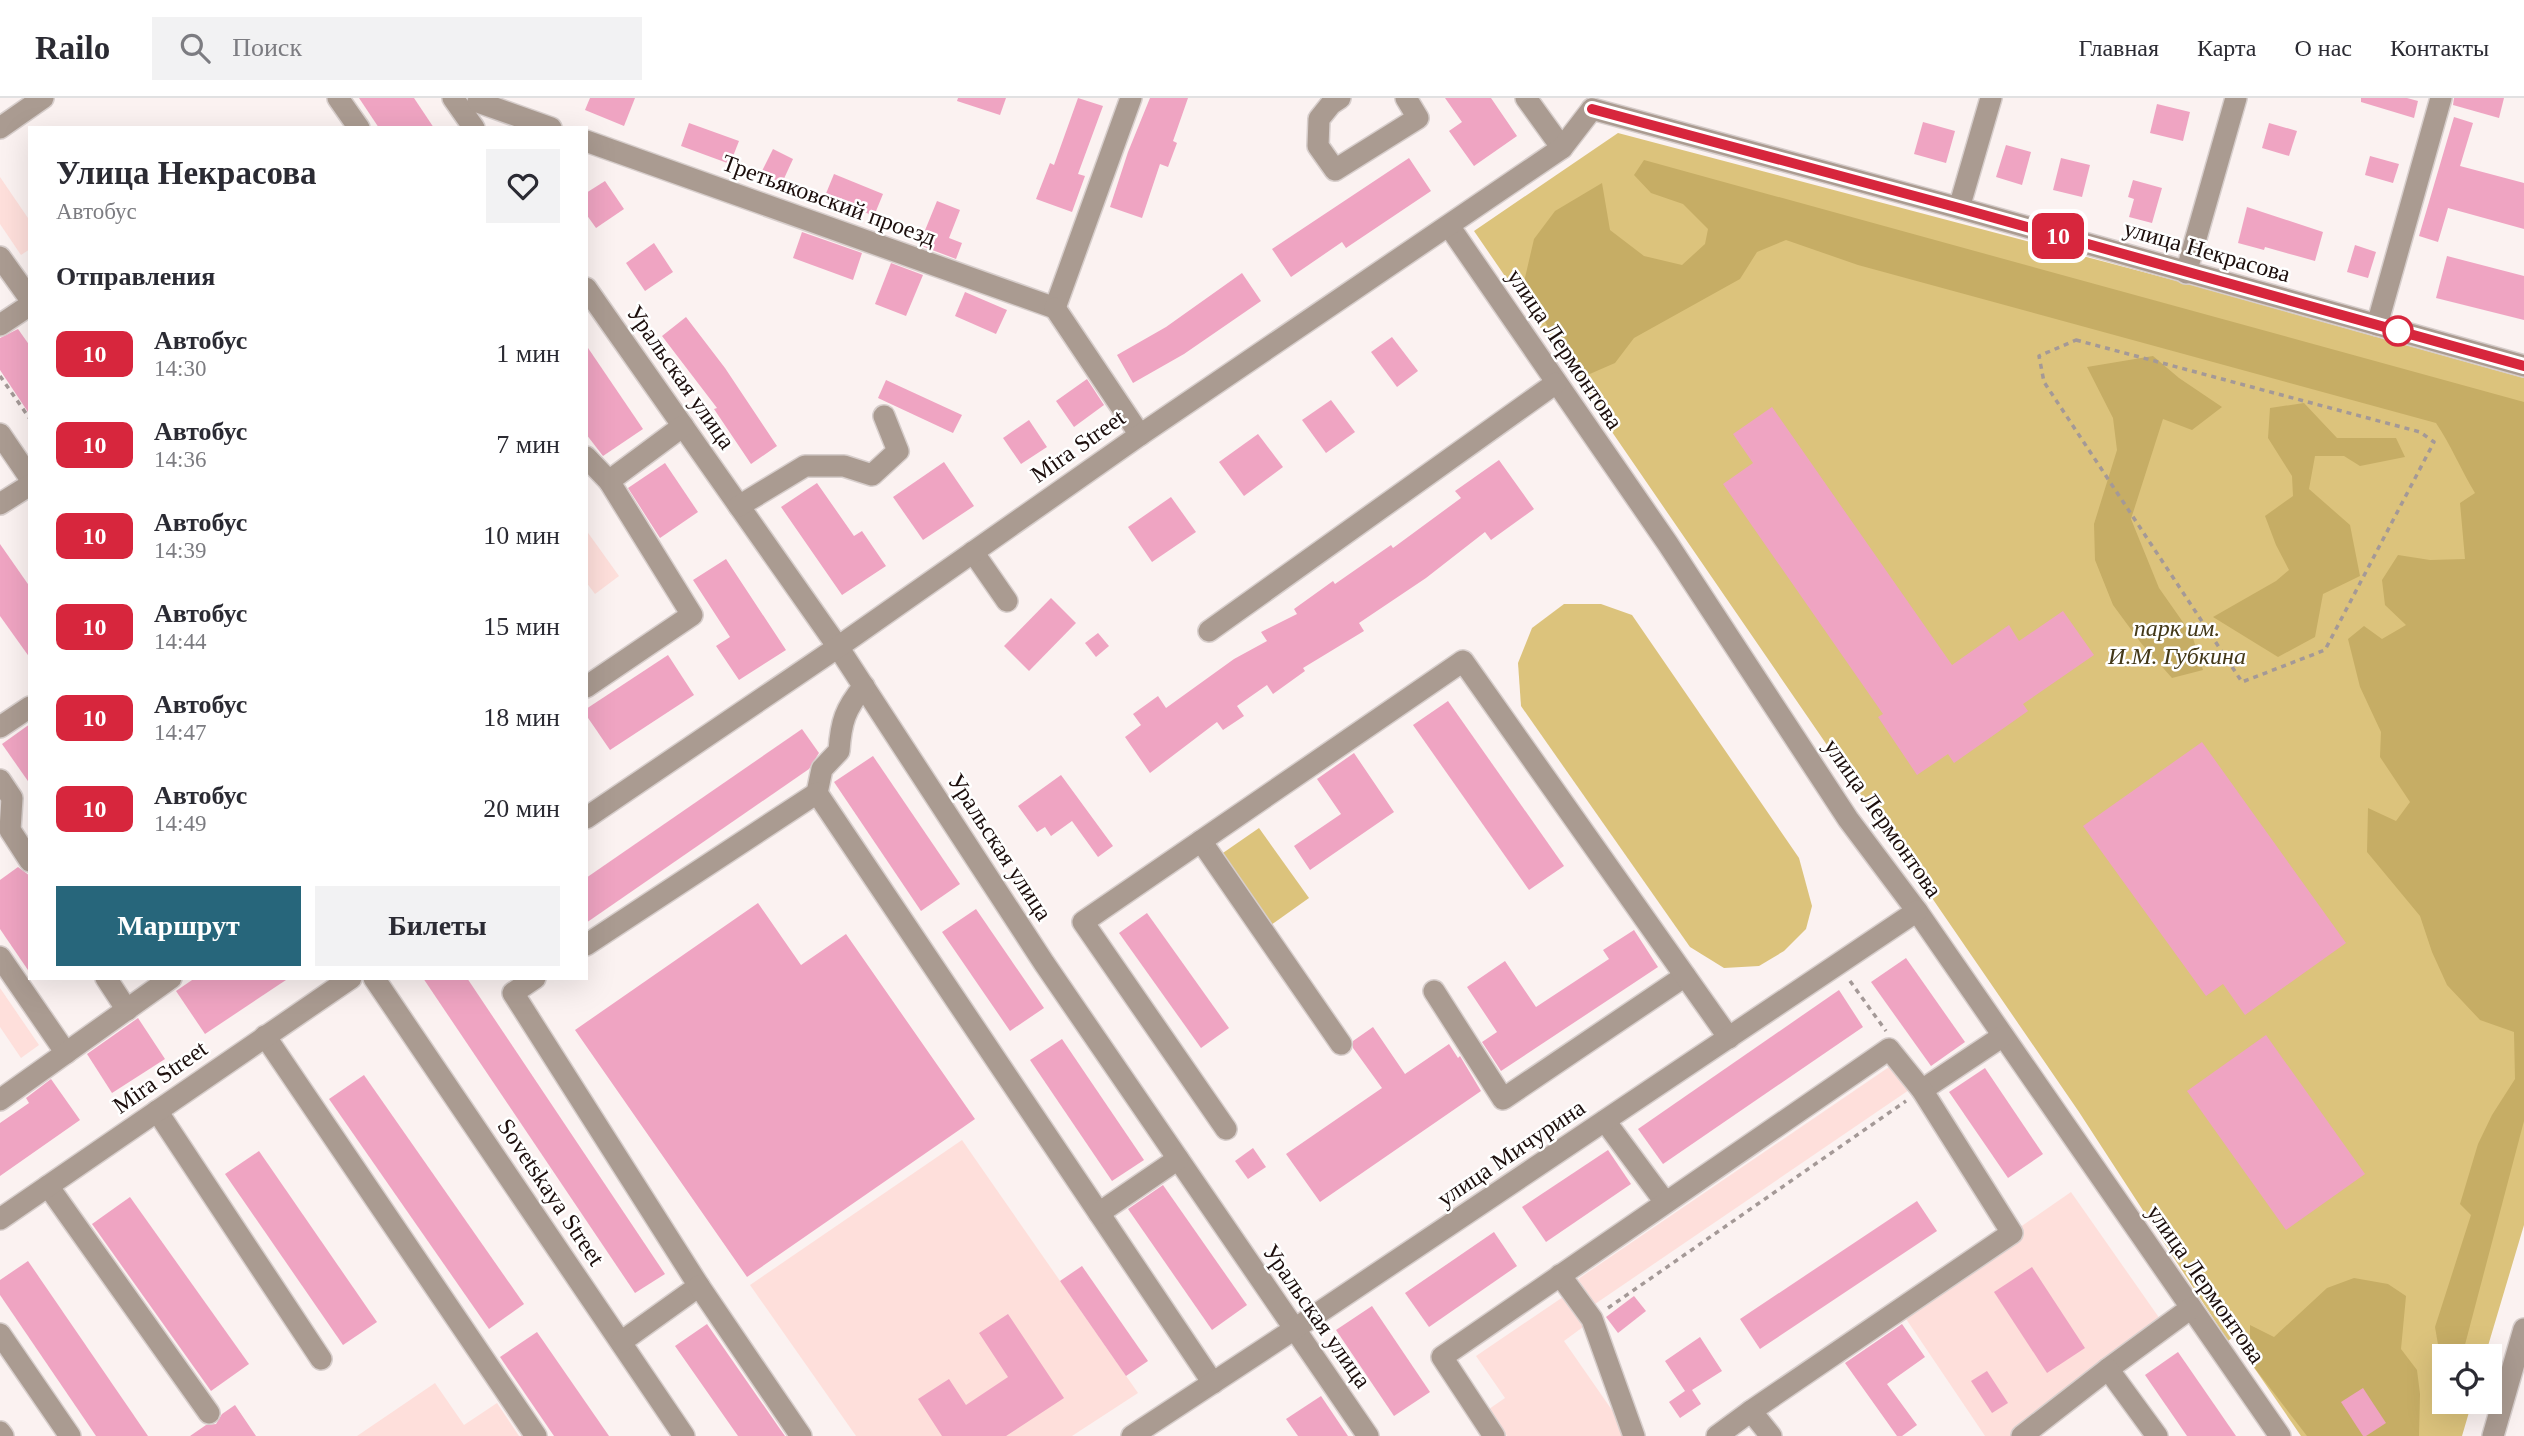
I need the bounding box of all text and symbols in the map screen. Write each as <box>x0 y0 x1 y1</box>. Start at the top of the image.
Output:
search box <box>152 17 642 80</box>
icon: search <box>176 29 214 67</box>
text: Railo <box>35 30 110 66</box>
text: Поиск <box>232 33 302 62</box>
text: Главная <box>2078 35 2159 61</box>
text: Карта <box>2197 35 2256 61</box>
text: О нас <box>2294 35 2352 61</box>
text: Контакты <box>2390 35 2489 61</box>
button: heart <box>486 149 560 223</box>
street label: Третьяковский проезд <box>718 149 940 251</box>
text: Улица Некрасова <box>56 155 317 191</box>
text: Автобус <box>56 199 137 224</box>
line badge: 10 <box>2026 213 2090 259</box>
street label: улица Некрасова <box>2121 215 2294 287</box>
text: 10 <box>2046 223 2070 249</box>
text: Отправления <box>56 262 215 291</box>
street label: улица Лермонтова <box>1502 264 1628 434</box>
street label: Уральская улица <box>622 300 740 454</box>
unlabelled marker <box>2383 316 2413 346</box>
text: Автобус <box>154 326 247 355</box>
text: 1 мин <box>496 339 560 368</box>
text: 10 <box>83 341 107 367</box>
text: 14:30 <box>154 356 206 381</box>
street label: Mira Street <box>1026 404 1130 488</box>
text: Автобус <box>154 417 247 446</box>
text: 7 мин <box>496 430 560 459</box>
text: 10 <box>83 432 107 458</box>
text: 14:36 <box>154 447 206 472</box>
text: Автобус <box>154 508 247 537</box>
text: 10 мин <box>483 521 560 550</box>
text: 10 <box>83 523 107 549</box>
text: 14:39 <box>154 538 206 563</box>
text: Автобус <box>154 599 247 628</box>
text: 15 мин <box>483 612 560 641</box>
text: 10 <box>83 614 107 640</box>
park label: парк им. И.М. Губкина <box>2107 615 2246 669</box>
text: 14:44 <box>154 629 206 654</box>
text: Автобус <box>154 690 247 719</box>
text: 18 мин <box>483 703 560 732</box>
text: 10 <box>83 705 107 731</box>
text: 14:47 <box>154 720 206 745</box>
street label: улица Лермонтова <box>1819 734 1948 903</box>
street label: Уральская улица <box>943 769 1057 925</box>
text: Автобус <box>154 781 247 810</box>
text: 20 мин <box>483 794 560 823</box>
text: 10 <box>83 796 107 822</box>
text: 14:49 <box>154 811 206 836</box>
button: Маршрут <box>56 886 301 966</box>
button: Билеты <box>315 886 560 966</box>
street label: Mira Street <box>108 1035 212 1119</box>
street label: улица Мичурина <box>1432 1094 1590 1212</box>
street label: Sovetskaya Street <box>492 1114 610 1271</box>
street label: улица Лермонтова <box>2142 1200 2271 1369</box>
street label: Уральская улица <box>1258 1239 1376 1393</box>
map controls <box>2432 1344 2502 1414</box>
button: locate <box>2432 1344 2502 1414</box>

